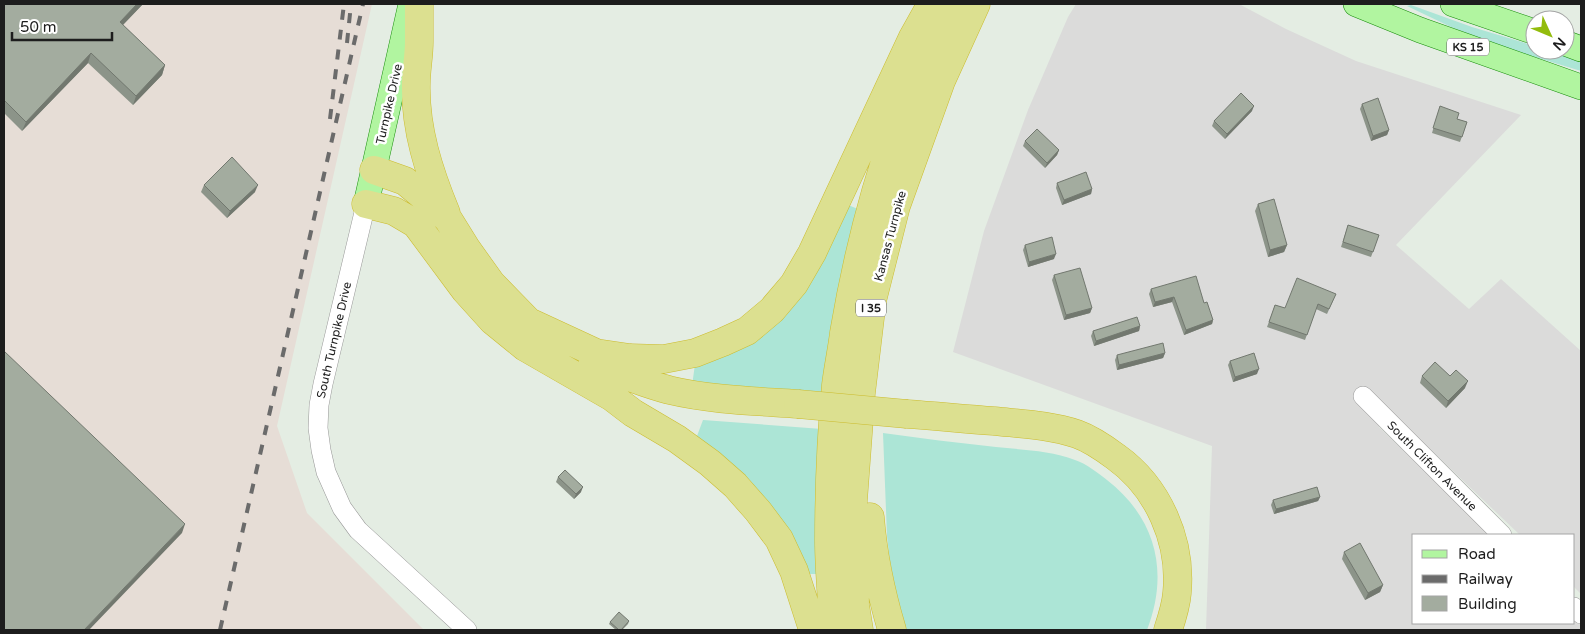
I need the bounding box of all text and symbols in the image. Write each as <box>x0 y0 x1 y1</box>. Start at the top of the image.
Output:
scale bar <box>12 10 112 42</box>
north arrow <box>1525 10 1575 60</box>
text: 50 m <box>20 18 57 36</box>
text: N <box>1549 34 1569 54</box>
road number: KS 15 <box>1447 38 1489 56</box>
street label: Turnpike Drive <box>373 62 405 146</box>
street label: Kansas Turnpike <box>871 189 909 283</box>
street label: South Turnpike Drive <box>314 280 354 400</box>
road number: I 35 <box>856 300 886 316</box>
street label: South Clifton Avenue <box>1384 418 1480 514</box>
legend <box>1412 534 1575 624</box>
text: Road <box>1458 545 1496 563</box>
text: Railway <box>1458 570 1513 588</box>
text: Building <box>1458 595 1517 613</box>

